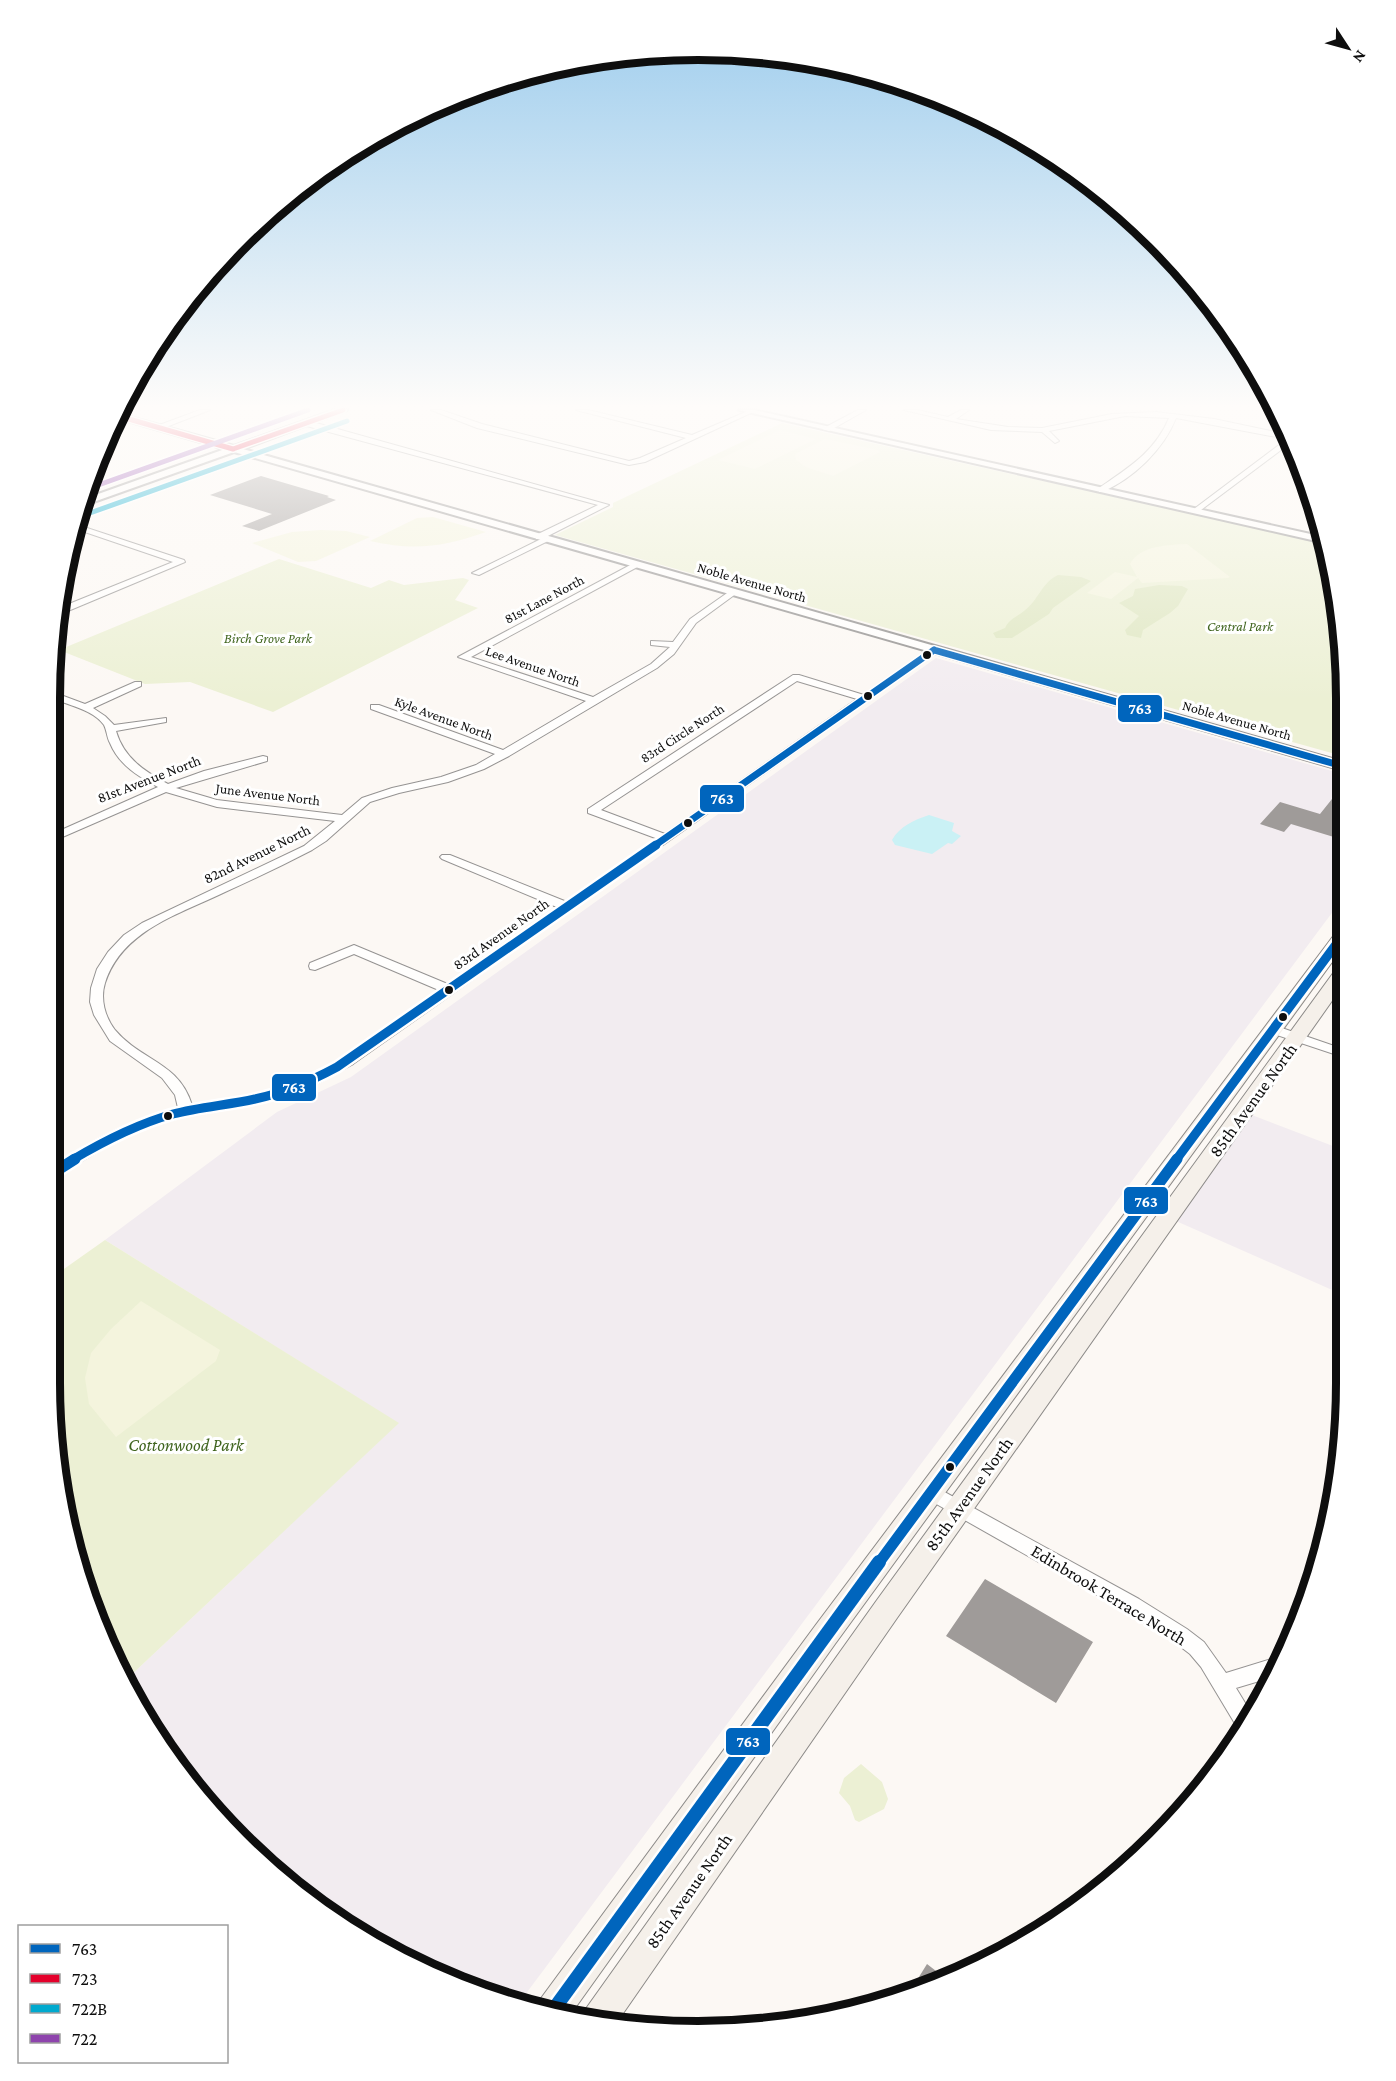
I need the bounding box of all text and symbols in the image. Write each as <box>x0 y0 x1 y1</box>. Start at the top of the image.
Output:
north arrow <box>1318 18 1378 78</box>
text: N <box>1350 47 1370 66</box>
street label: Noble Avenue North <box>696 559 809 605</box>
street label: 81st Lane North <box>501 571 587 627</box>
park label: Central Park <box>1207 618 1274 634</box>
park label: Birch Grove Park <box>224 630 313 646</box>
street label: Lee Avenue North <box>484 642 583 690</box>
unlabelled marker <box>921 649 933 661</box>
unlabelled marker <box>862 690 874 702</box>
street label: Kyle Avenue North <box>393 693 496 743</box>
line badge: 763 <box>1117 694 1163 723</box>
street label: Noble Avenue North <box>1181 697 1294 743</box>
street label: 83rd Circle North <box>637 700 727 766</box>
text: 763 <box>1128 700 1152 717</box>
street label: 81st Avenue North <box>95 752 203 806</box>
street label: June Avenue North <box>213 779 322 808</box>
line badge: 763 <box>699 784 745 813</box>
text: 763 <box>710 790 734 807</box>
unlabelled marker <box>682 817 694 829</box>
street label: 82nd Avenue North <box>201 821 313 887</box>
street label: 83rd Avenue North <box>450 895 552 973</box>
unlabelled marker <box>443 984 455 996</box>
unlabelled marker <box>1277 1011 1289 1023</box>
street label: 85th Avenue North <box>1205 1039 1301 1161</box>
line badge: 763 <box>271 1073 317 1102</box>
text: 763 <box>282 1079 306 1096</box>
unlabelled marker <box>162 1110 174 1122</box>
line badge: 763 <box>1123 1186 1169 1215</box>
text: 763 <box>1134 1193 1158 1210</box>
street label: 85th Avenue North <box>921 1433 1017 1555</box>
park label: Cottonwood Park <box>128 1435 245 1455</box>
unlabelled marker <box>944 1461 956 1473</box>
street label: Edinbrook Terrace North <box>1028 1541 1191 1650</box>
line badge: 763 <box>725 1727 771 1756</box>
text: 763 <box>736 1733 760 1750</box>
street label: 85th Avenue North <box>642 1829 736 1952</box>
legend <box>18 1925 228 2063</box>
text: 763 <box>72 1939 97 1959</box>
text: 723 <box>72 1969 97 1989</box>
text: 722B <box>72 1999 107 2019</box>
text: 722 <box>72 2029 97 2049</box>

